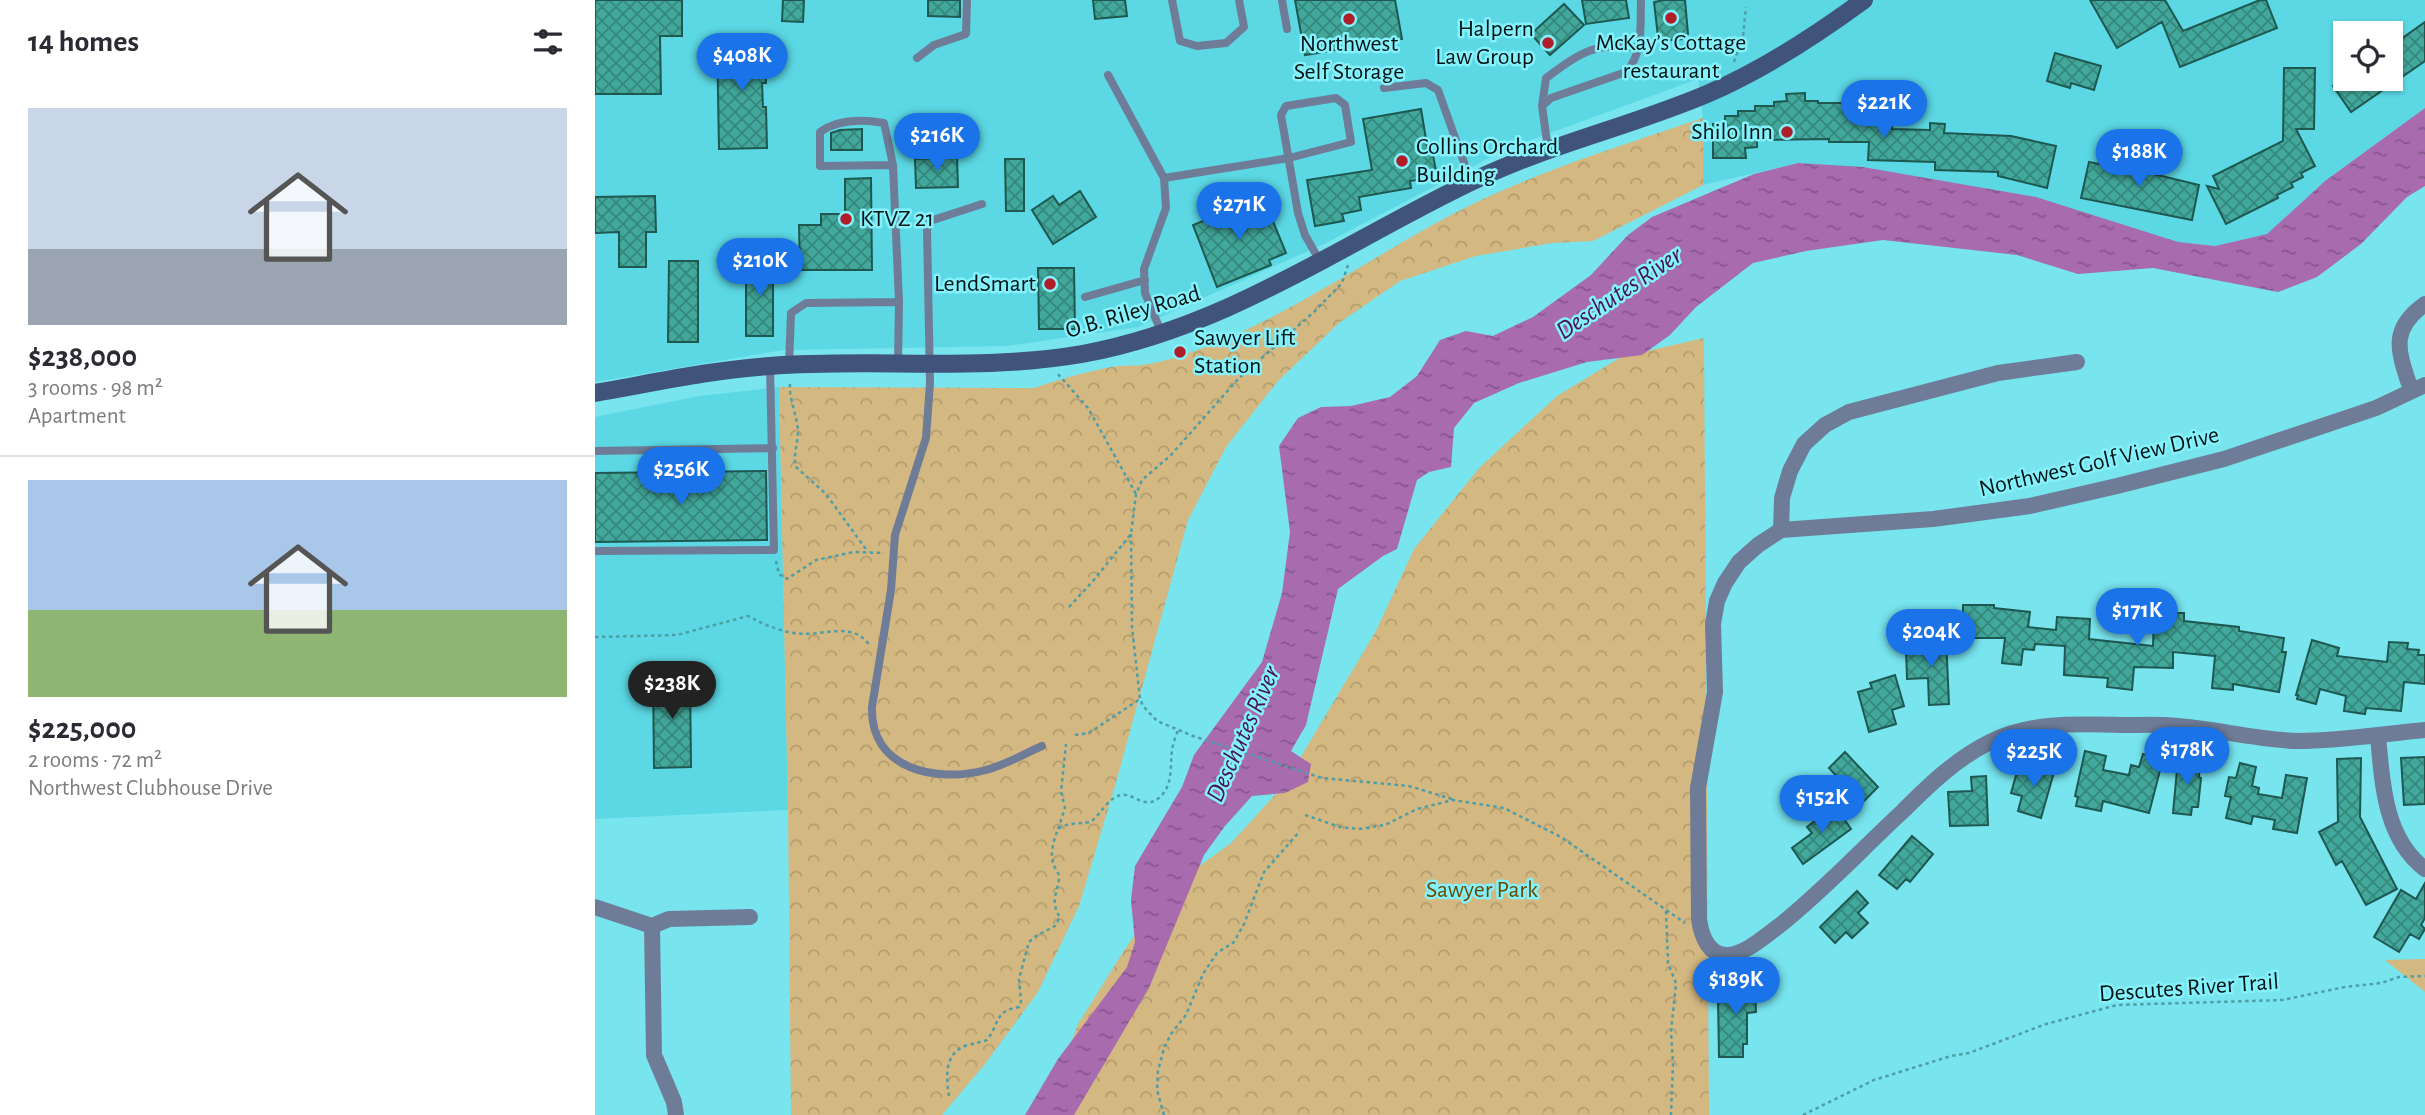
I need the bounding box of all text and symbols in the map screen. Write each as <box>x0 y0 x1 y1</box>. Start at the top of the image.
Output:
marker: McKay’s Cottage restaurant <box>1663 10 1679 26</box>
marker: Northwest Self Storage <box>1341 11 1357 27</box>
place label: Halpern Law Group <box>1435 17 1534 69</box>
map controls <box>2333 21 2403 91</box>
button: locate <box>2333 21 2403 91</box>
icon: filters <box>529 23 567 61</box>
text: 14 homes <box>28 27 139 57</box>
place label: McKay’s Cottage restaurant <box>1596 31 1746 83</box>
place label: Northwest Self Storage <box>1294 32 1404 84</box>
pin: $408K <box>693 34 791 93</box>
marker: Halpern Law Group <box>1540 35 1556 51</box>
text: $408K <box>713 44 771 67</box>
pin: $221K <box>1835 80 1933 140</box>
text: $221K <box>1857 91 1911 114</box>
pin: $216K <box>888 114 986 173</box>
place label: Shilo Inn <box>1691 120 1773 144</box>
text: $216K <box>910 124 964 147</box>
marker: Shilo Inn <box>1779 124 1795 140</box>
pin: $188K <box>2090 130 2188 189</box>
place label: Collins Orchard Building <box>1416 135 1558 187</box>
text: $188K <box>2112 140 2166 163</box>
marker: Collins Orchard Building <box>1394 153 1410 169</box>
icon: home <box>235 154 361 280</box>
pin: $271K <box>1190 182 1288 242</box>
text: $271K <box>1213 193 1265 216</box>
place label: KTVZ 21 <box>860 207 934 231</box>
marker: KTVZ 21 <box>838 211 854 227</box>
pin: $210K <box>711 238 809 298</box>
water label: Deschutes River <box>1551 241 1688 344</box>
text: $210K <box>733 249 787 272</box>
place label: LendSmart <box>934 272 1036 296</box>
marker: LendSmart <box>1042 276 1058 292</box>
street label: O.B. Riley Road <box>1063 281 1203 343</box>
place label: Sawyer Lift Station <box>1194 326 1296 378</box>
text: $238,000 <box>28 342 137 372</box>
marker: Sawyer Lift Station <box>1172 344 1188 360</box>
text: 3 rooms · 98 m² <box>28 377 163 400</box>
text: Apartment <box>28 405 126 428</box>
street label: Northwest Golf View Drive <box>1977 423 2221 501</box>
pin: $256K <box>632 448 730 507</box>
text: $256K <box>653 458 709 481</box>
icon: home <box>235 526 361 652</box>
pin: $171K <box>2088 588 2186 648</box>
text: $171K <box>2112 599 2162 622</box>
pin: $204K <box>1882 610 1980 669</box>
text: $204K <box>1902 620 1960 643</box>
water label: Deschutes River <box>1202 661 1285 806</box>
pin: $238K <box>623 662 721 721</box>
text: $238K <box>644 672 700 695</box>
text: $225,000 <box>28 714 136 744</box>
pin: $178K <box>2138 728 2236 787</box>
pin: $225K <box>1985 730 2083 789</box>
text: $178K <box>2160 738 2214 761</box>
text: $225K <box>2006 740 2062 763</box>
text: 2 rooms · 72 m² <box>28 749 162 772</box>
pin: $152K <box>1773 776 1871 835</box>
text: Northwest Clubhouse Drive <box>28 777 273 800</box>
text: $152K <box>1796 786 1848 809</box>
park label: Sawyer Park <box>1426 878 1538 902</box>
pin: $189K <box>1687 958 1785 1017</box>
text: $189K <box>1709 968 1763 991</box>
street label: Descutes River Trail <box>2098 970 2280 1006</box>

